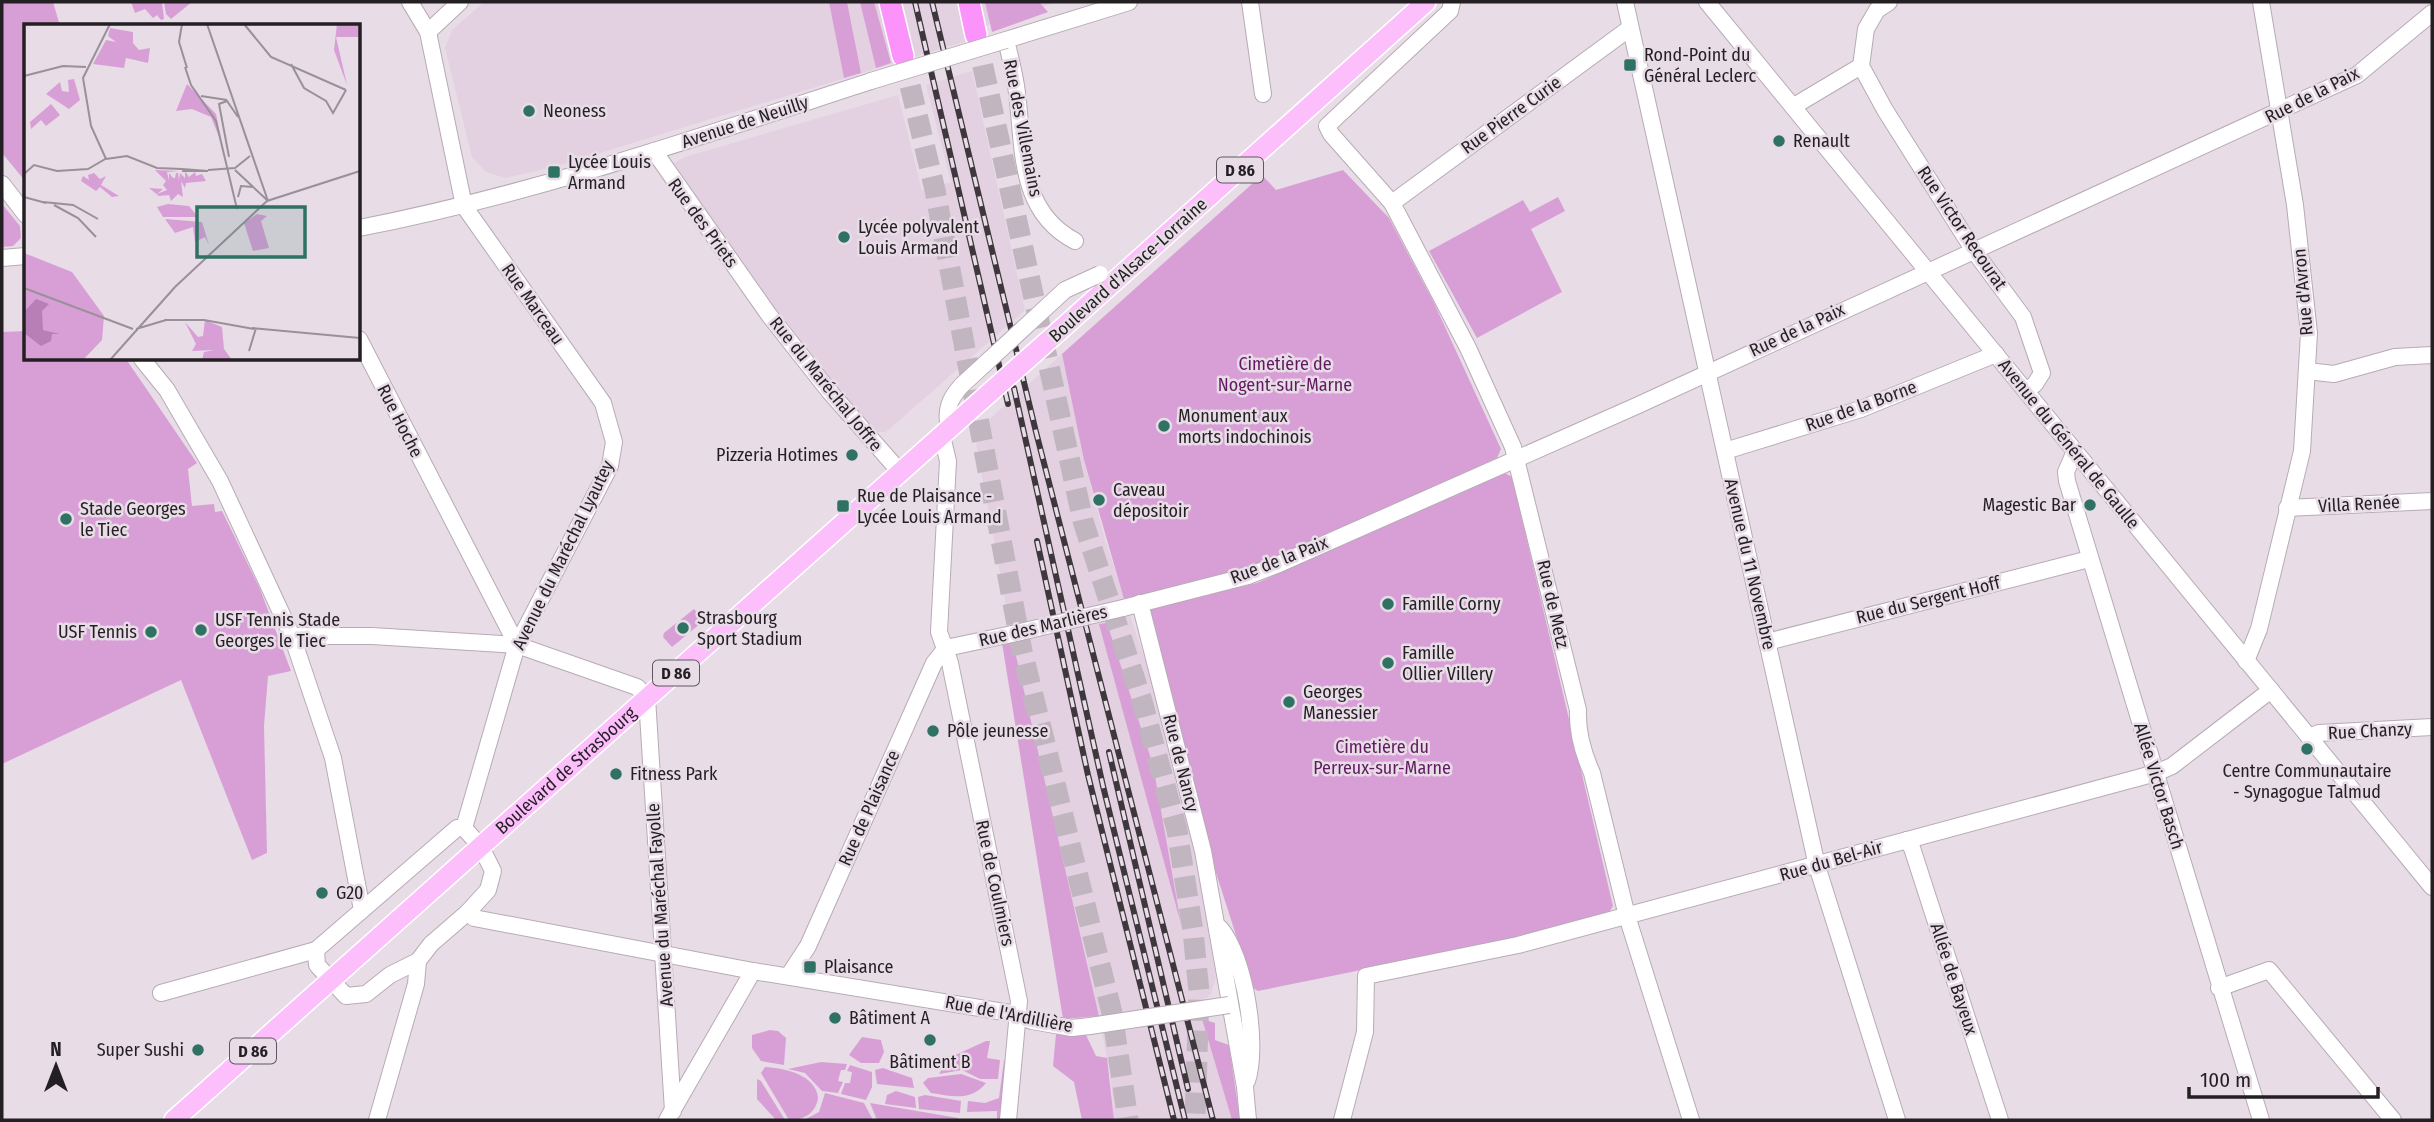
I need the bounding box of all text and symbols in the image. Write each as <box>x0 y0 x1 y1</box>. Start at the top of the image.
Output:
inset map <box>24 24 360 360</box>
place label: Rond-Point du Général Leclerc <box>1644 44 1756 87</box>
marker: Rond-Point du Général Leclerc <box>1622 57 1638 73</box>
street label: Rue des Villemains <box>999 58 1047 199</box>
street label: Rue de la Paix <box>2261 62 2363 128</box>
street label: Rue Pierre Curie <box>1457 71 1565 159</box>
street label: Avenue de Neuilly <box>679 91 811 153</box>
place label: Neoness <box>543 100 606 122</box>
marker: Neoness <box>521 103 537 119</box>
place label: Renault <box>1793 130 1850 152</box>
marker: Renault <box>1771 133 1787 149</box>
place label: Lycée Louis Armand <box>568 151 651 194</box>
road number: D 86 <box>1217 158 1263 182</box>
street label: Rue Victor Recourat <box>1912 162 2012 294</box>
marker: Lycée Louis Armand <box>546 164 562 180</box>
street label: Rue des Priets <box>663 174 743 272</box>
street label: Boulevard d'Alsace-Lorraine <box>1044 193 1212 347</box>
place label: Lycée polyvalent Louis Armand <box>858 216 979 259</box>
marker: Lycée polyvalent Louis Armand <box>836 229 852 245</box>
street label: Rue d'Avron <box>2288 248 2318 336</box>
street label: Rue Marceau <box>497 259 569 349</box>
street label: Rue de la Paix <box>1746 298 1848 362</box>
street label: Rue du Maréchal Joffre <box>765 312 887 456</box>
park label: Cimetière de Nogent-sur-Marne <box>1218 353 1352 396</box>
street label: Avenue du Général de Gaulle <box>1994 355 2144 533</box>
street label: Rue de la Borne <box>1802 376 1920 436</box>
street label: Rue Hoche <box>372 381 428 461</box>
place label: Monument aux morts indochinois <box>1178 405 1312 448</box>
marker: Monument aux morts indochinois <box>1156 418 1172 434</box>
place label: Pizzeria Hotimes <box>716 444 838 466</box>
marker: Pizzeria Hotimes <box>844 447 860 463</box>
street label: Avenue du Maréchal Lyautey <box>508 457 618 653</box>
street label: Avenue du 11 Novembre <box>1720 476 1780 652</box>
place label: Caveau dépositoir <box>1113 479 1189 522</box>
place label: Rue de Plaisance - Lycée Louis Armand <box>857 485 1002 528</box>
street label: Villa Renée <box>2318 491 2401 517</box>
marker: Caveau dépositoir <box>1091 492 1107 508</box>
place label: Magestic Bar <box>1983 494 2077 516</box>
marker: Magestic Bar <box>2082 497 2098 513</box>
place label: Stade Georges le Tiec <box>80 498 186 541</box>
marker: Rue de Plaisance - Lycée Louis Armand <box>835 498 851 514</box>
marker: Stade Georges le Tiec <box>58 511 74 527</box>
street label: Rue de la Paix <box>1227 531 1331 589</box>
street label: Rue de Metz <box>1532 558 1574 650</box>
street label: Rue du Sergent Hoff <box>1854 571 2004 629</box>
place label: Famille Corny <box>1402 593 1500 615</box>
marker: Famille Corny <box>1380 596 1396 612</box>
street label: Rue des Marlières <box>977 600 1110 651</box>
place label: Strasbourg Sport Stadium <box>697 607 802 650</box>
place label: USF Tennis Stade Georges le Tiec <box>215 609 340 652</box>
marker: Strasbourg Sport Stadium <box>675 620 691 636</box>
place label: USF Tennis <box>58 621 137 643</box>
marker: USF Tennis Stade Georges le Tiec <box>193 622 209 638</box>
marker: USF Tennis <box>143 624 159 640</box>
place label: Famille Ollier Villery <box>1402 642 1493 685</box>
marker: Famille Ollier Villery <box>1380 655 1396 671</box>
road number: D 86 <box>653 660 699 686</box>
place label: Georges Manessier <box>1303 681 1379 724</box>
marker: Georges Manessier <box>1281 694 1297 710</box>
street label: Boulevard de Strasbourg <box>491 702 641 839</box>
street label: Rue de Nancy <box>1158 712 1204 814</box>
street label: Rue Chanzy <box>2327 718 2413 744</box>
place label: Pôle jeunesse <box>947 720 1049 742</box>
street label: Allée Victor Basch <box>2129 720 2189 852</box>
marker: Pôle jeunesse <box>925 723 941 739</box>
park label: Cimetière du Perreux-sur-Marne <box>1313 736 1451 779</box>
marker: Centre Communautaire - Synagogue Talmud <box>2299 741 2315 757</box>
street label: Rue de Plaisance <box>834 747 904 869</box>
place label: Centre Communautaire - Synagogue Talmud <box>2223 760 2392 803</box>
place label: Fitness Park <box>630 763 718 785</box>
marker: Fitness Park <box>608 766 624 782</box>
street label: Avenue du Maréchal Fayolle <box>642 802 678 1007</box>
street label: Rue de Coulmiers <box>971 818 1019 948</box>
street label: Rue du Bel-Air <box>1777 836 1886 886</box>
place label: G20 <box>336 882 363 904</box>
marker: G20 <box>314 885 330 901</box>
street label: Allée de Bayeux <box>1926 920 1982 1038</box>
place label: Plaisance <box>824 956 893 978</box>
marker: Plaisance <box>802 959 818 975</box>
street label: Rue de l'Ardillière <box>943 991 1075 1037</box>
place label: Bâtiment A <box>849 1007 930 1029</box>
marker: Bâtiment A <box>827 1010 843 1026</box>
north arrow <box>21 1031 91 1101</box>
marker: Bâtiment B <box>922 1032 938 1048</box>
text: N <box>50 1038 62 1061</box>
road number: D 86 <box>230 1038 276 1064</box>
place label: Super Sushi <box>97 1039 184 1061</box>
marker: Super Sushi <box>190 1042 206 1058</box>
place label: Bâtiment B <box>889 1051 971 1073</box>
scale bar <box>2189 1056 2378 1100</box>
text: 100 m <box>2200 1067 2251 1093</box>

